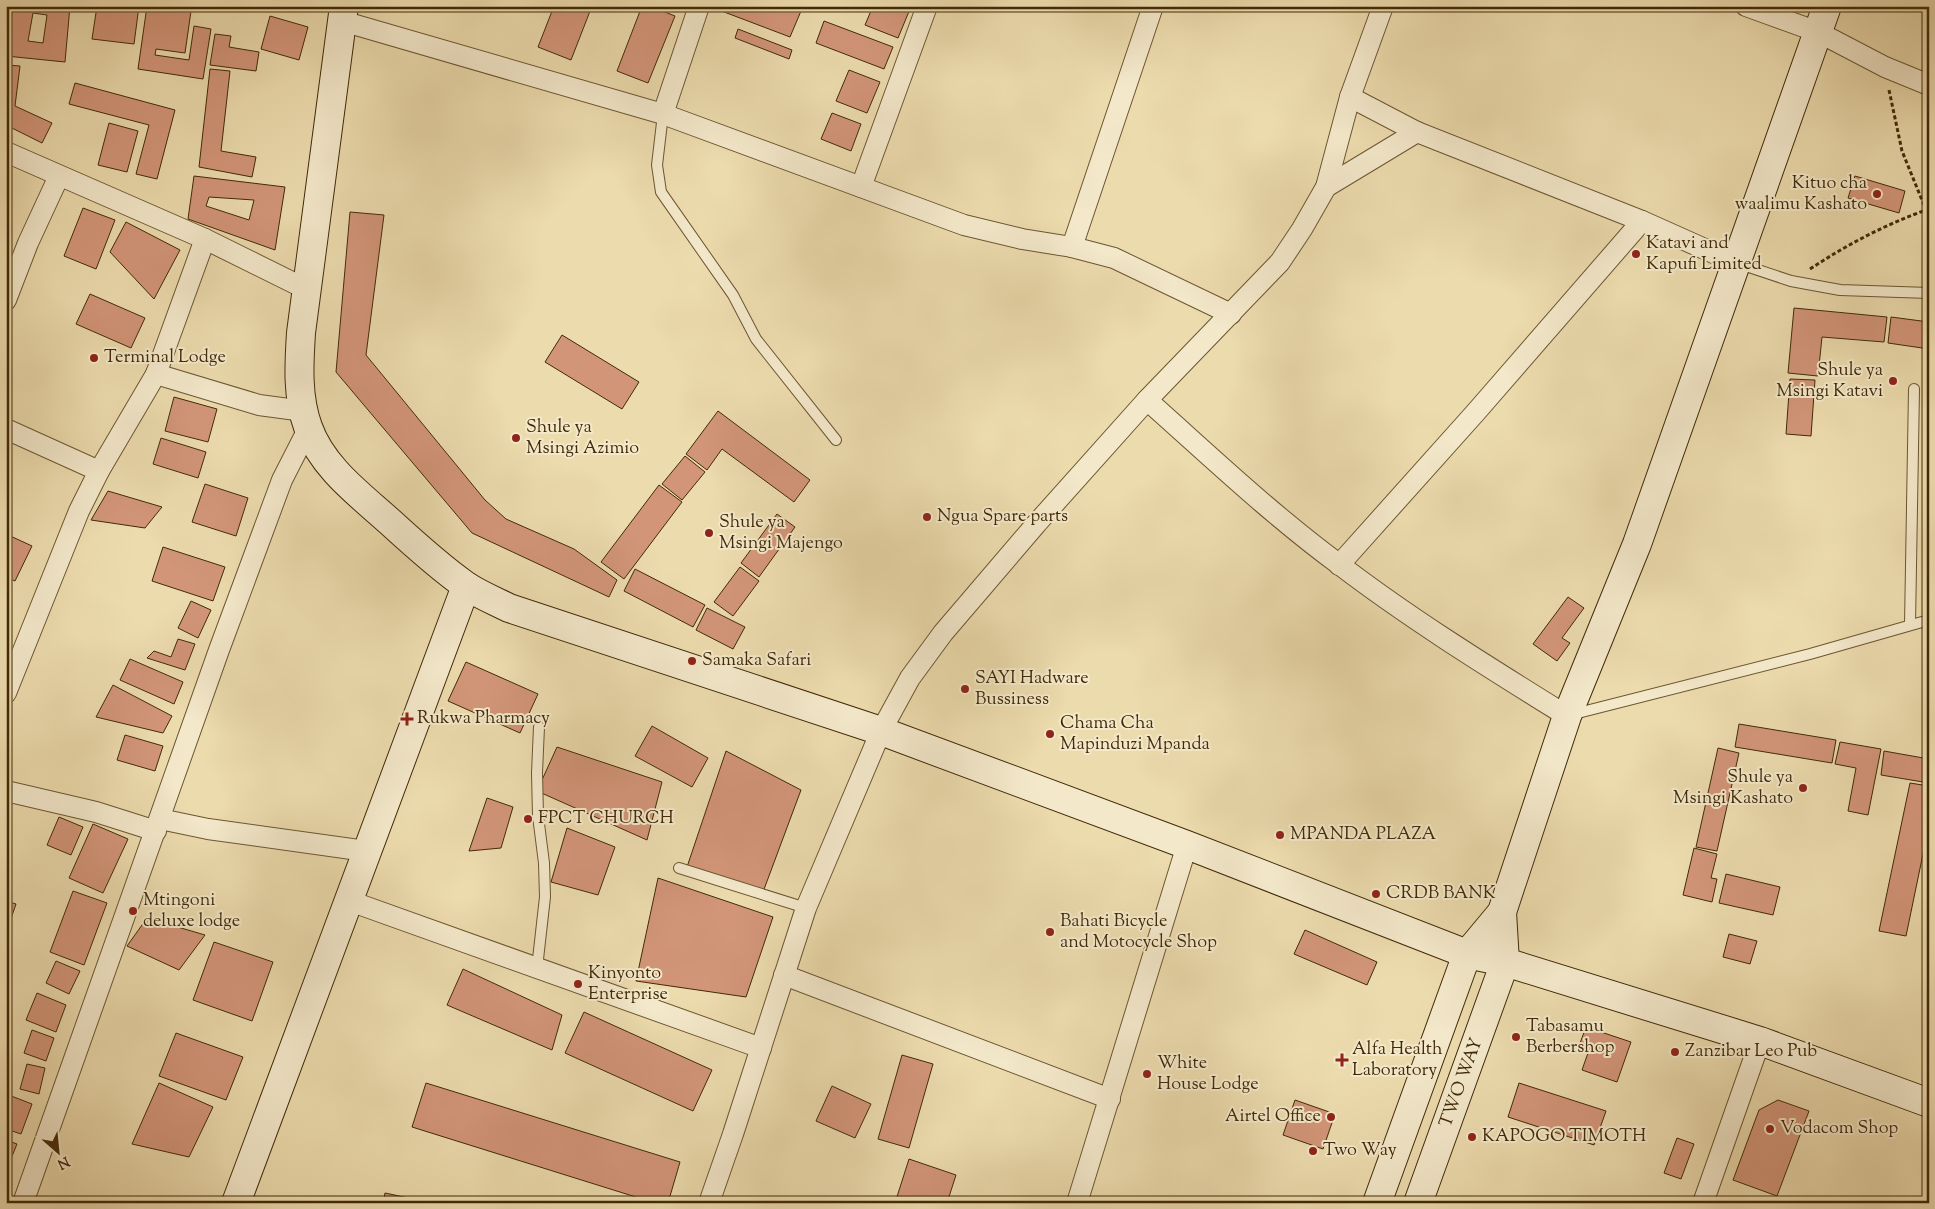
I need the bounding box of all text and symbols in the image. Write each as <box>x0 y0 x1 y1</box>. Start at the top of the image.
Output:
place label: Kituo cha waalimu Kashato <box>1735 171 1867 218</box>
marker: Kituo cha waalimu Kashato <box>1871 188 1883 200</box>
place label: Katavi and Kapufi Limited <box>1646 231 1762 278</box>
marker: Katavi and Kapufi Limited <box>1630 248 1642 260</box>
place label: Terminal Lodge <box>104 345 226 371</box>
marker: Terminal Lodge <box>88 352 100 364</box>
place label: Shule ya Msingi Katavi <box>1776 358 1883 405</box>
marker: Shule ya Msingi Katavi <box>1887 375 1899 387</box>
place label: Shule ya Msingi Azimio <box>526 415 639 462</box>
marker: Shule ya Msingi Azimio <box>510 432 522 444</box>
place label: Ngua Spare parts <box>937 504 1068 530</box>
place label: Shule ya Msingi Majengo <box>719 510 843 557</box>
marker: Ngua Spare parts <box>921 511 933 523</box>
marker: Shule ya Msingi Majengo <box>703 527 715 539</box>
place label: Samaka Safari <box>702 648 811 674</box>
marker: Samaka Safari <box>686 655 698 667</box>
place label: SAYI Hadware Bussiness <box>975 666 1089 713</box>
marker: SAYI Hadware Bussiness <box>959 683 971 695</box>
place label: Rukwa Pharmacy <box>417 706 550 732</box>
place label: Chama Cha Mapinduzi Mpanda <box>1060 711 1210 758</box>
marker: Rukwa Pharmacy <box>401 713 413 725</box>
marker: Chama Cha Mapinduzi Mpanda <box>1044 728 1056 740</box>
place label: Shule ya Msingi Kashato <box>1673 765 1793 812</box>
marker: Shule ya Msingi Kashato <box>1797 782 1809 794</box>
place label: FPCT CHURCH <box>538 806 674 832</box>
marker: FPCT CHURCH <box>522 813 534 825</box>
place label: MPANDA PLAZA <box>1290 822 1437 848</box>
marker: MPANDA PLAZA <box>1274 829 1286 841</box>
place label: CRDB BANK <box>1386 881 1496 907</box>
place label: Mtingoni deluxe lodge <box>143 888 240 935</box>
marker: CRDB BANK <box>1370 888 1382 900</box>
marker: Mtingoni deluxe lodge <box>127 905 139 917</box>
place label: Bahati Bicycle and Motocycle Shop <box>1060 909 1217 956</box>
marker: Bahati Bicycle and Motocycle Shop <box>1044 926 1056 938</box>
place label: Kinyonto Enterprise <box>588 961 668 1008</box>
marker: Kinyonto Enterprise <box>572 978 584 990</box>
place label: Tabasamu Berbershop <box>1526 1014 1614 1061</box>
marker: Tabasamu Berbershop <box>1510 1031 1522 1043</box>
street label: TWO WAY <box>1434 1034 1490 1131</box>
place label: Alfa Health Laboratory <box>1352 1037 1443 1084</box>
place label: Zanzibar Leo Pub <box>1685 1039 1817 1065</box>
marker: Zanzibar Leo Pub <box>1669 1046 1681 1058</box>
place label: White House Lodge <box>1157 1051 1259 1098</box>
marker: Alfa Health Laboratory <box>1336 1054 1348 1066</box>
marker: White House Lodge <box>1141 1068 1153 1080</box>
place label: Airtel Office <box>1225 1104 1321 1130</box>
marker: Airtel Office <box>1325 1111 1337 1123</box>
place label: Vodacom Shop <box>1780 1116 1898 1142</box>
marker: Vodacom Shop <box>1764 1123 1776 1135</box>
place label: KAPOGO TIMOTH <box>1482 1124 1646 1150</box>
north arrow <box>32 1126 82 1176</box>
marker: KAPOGO TIMOTH <box>1466 1131 1478 1143</box>
place label: Two Way <box>1323 1138 1397 1164</box>
marker: Two Way <box>1307 1145 1319 1157</box>
text: N <box>53 1150 73 1173</box>

